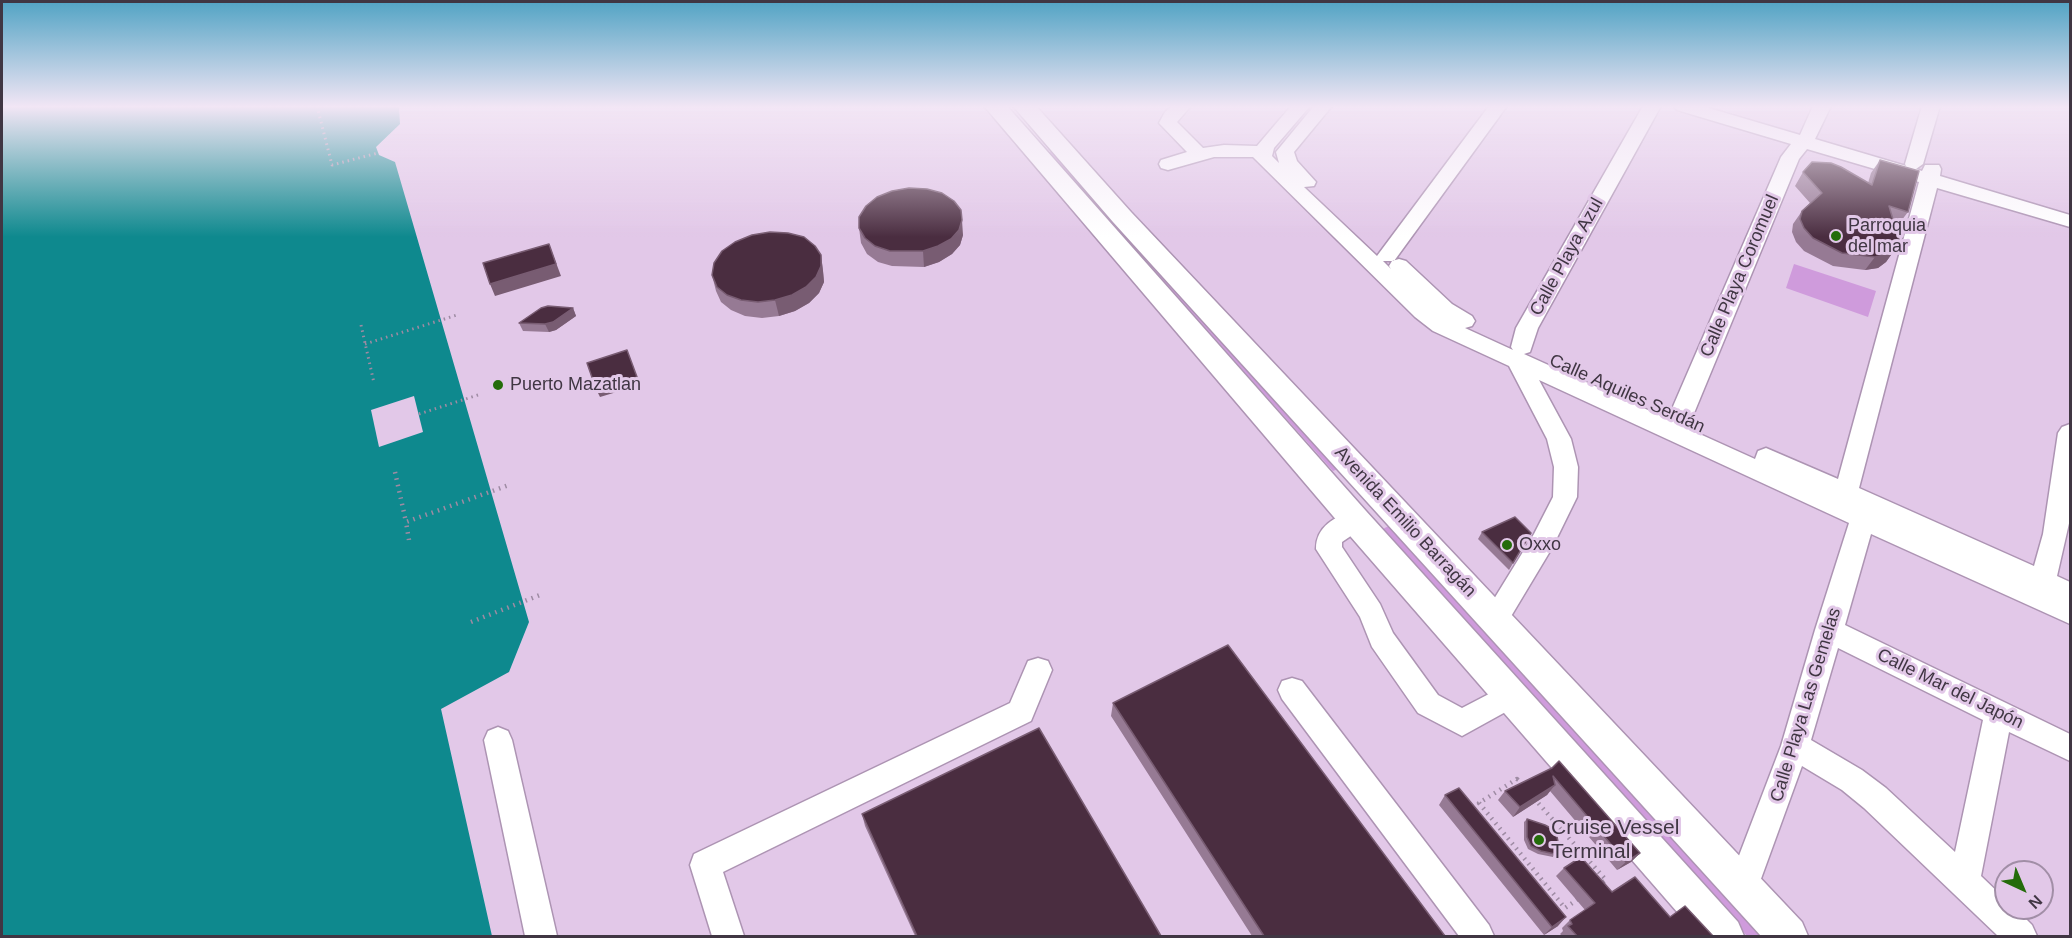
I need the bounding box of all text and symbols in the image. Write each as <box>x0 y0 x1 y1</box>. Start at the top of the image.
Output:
street label: Calle Playa Coromuel <box>1696 192 1784 360</box>
street label: Calle Playa Azul <box>1526 194 1608 320</box>
place label: Parroquia del mar <box>1848 215 1926 258</box>
marker: Parroquia del mar <box>1829 229 1843 243</box>
street label: Calle Aquiles Serdán <box>1546 350 1708 438</box>
place label: Puerto Mazatlan <box>510 374 641 396</box>
marker: Puerto Mazatlan <box>491 378 505 392</box>
street label: Avenida Emilio Barragán <box>1330 442 1480 602</box>
place label: Oxxo <box>1519 534 1561 556</box>
marker: Oxxo <box>1500 538 1514 552</box>
street label: Calle Playa Las Gemelas <box>1766 605 1846 805</box>
street label: Calle Mar del Japón <box>1873 644 2027 734</box>
place label: Cruise Vessel Terminal <box>1551 815 1679 865</box>
marker: Cruise Vessel Terminal <box>1532 833 1546 847</box>
north arrow <box>1994 860 2054 920</box>
text: N <box>2025 892 2046 912</box>

